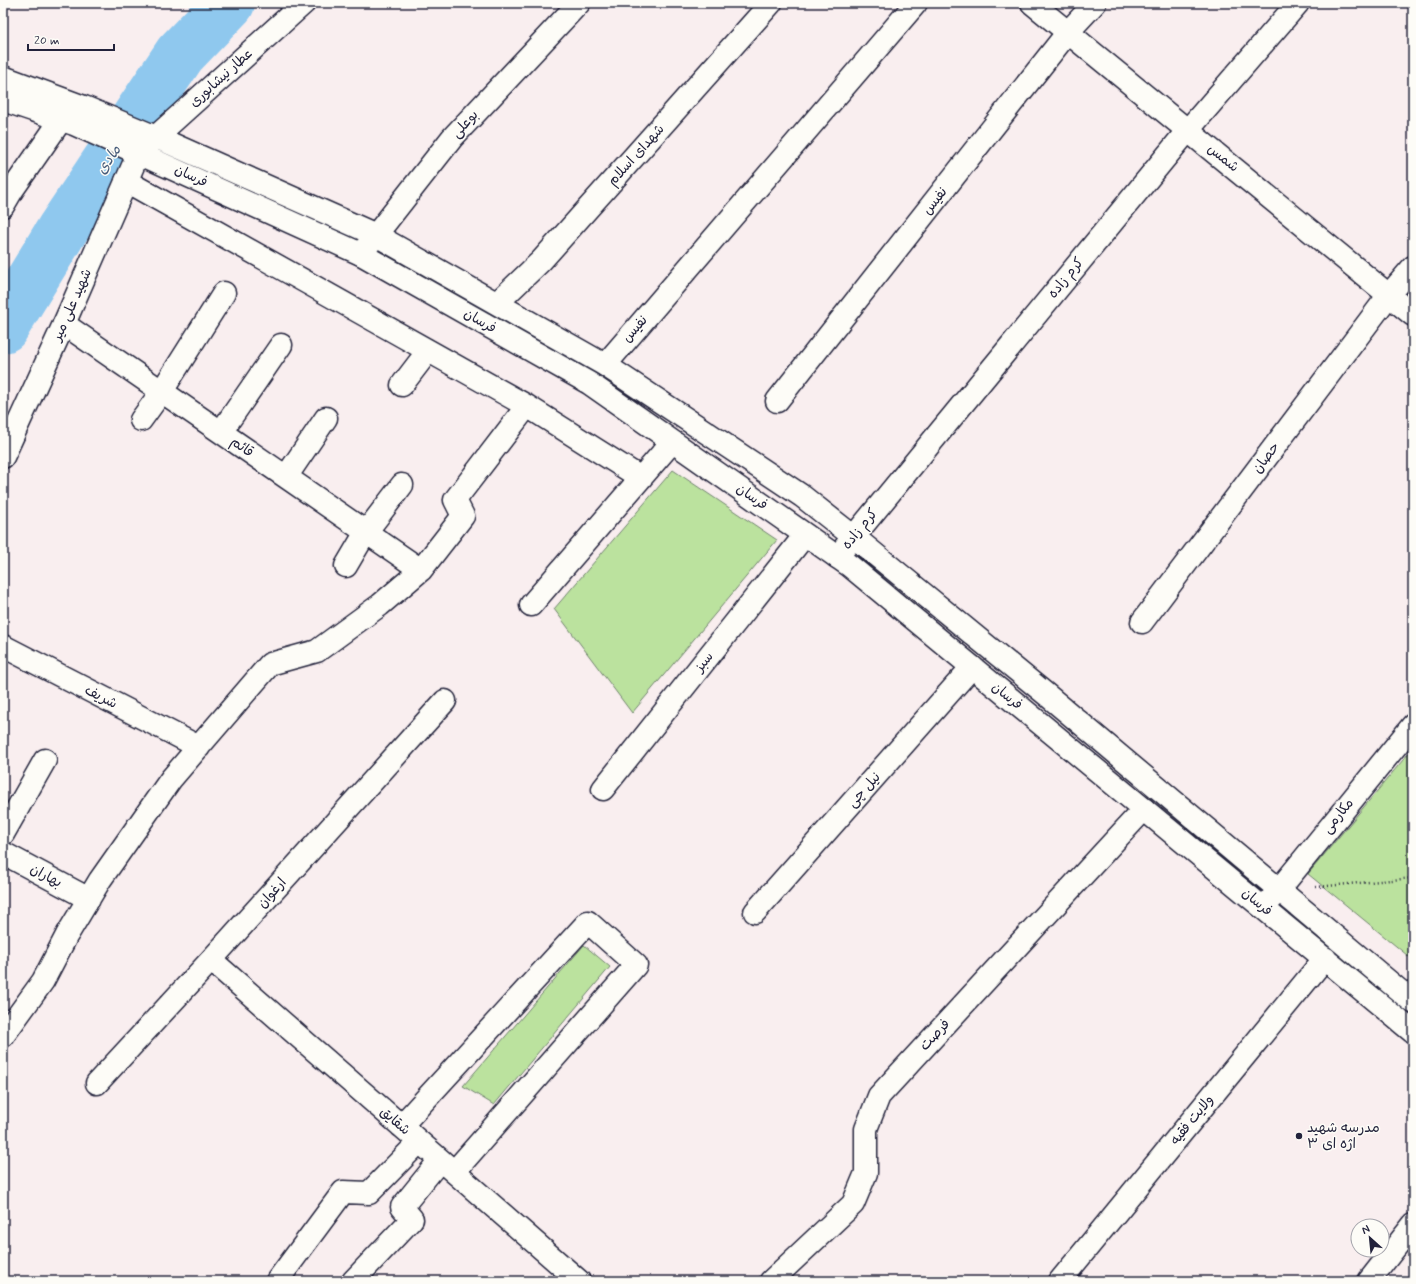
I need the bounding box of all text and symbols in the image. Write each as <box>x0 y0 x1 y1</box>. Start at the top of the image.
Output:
scale bar <box>28 26 114 52</box>
text: 20 m <box>34 33 60 49</box>
street label: عطار نیشابوری <box>185 45 257 111</box>
street label: بوعلی <box>447 106 483 142</box>
street label: شهدای اسلام <box>604 120 669 190</box>
street label: شمس <box>1203 140 1243 176</box>
water label: مادی <box>92 141 126 179</box>
street label: فرسان <box>172 161 210 191</box>
street label: نفیس <box>919 183 951 219</box>
street label: کرم زاده <box>1044 254 1090 303</box>
street label: شهید علی میر <box>48 266 96 345</box>
street label: فرسان <box>461 305 499 337</box>
street label: نفیس <box>618 312 652 346</box>
street label: قائم <box>226 433 257 462</box>
street label: حصان <box>1248 439 1284 477</box>
street label: فرسان <box>733 480 771 514</box>
street label: کرم زاده <box>838 505 884 554</box>
street label: سبز <box>690 648 718 677</box>
street label: فرسان <box>988 678 1026 714</box>
street label: شریف <box>82 681 120 713</box>
street label: نیل چی <box>843 769 885 811</box>
street label: مکارمی <box>1318 795 1358 837</box>
street label: بهاران <box>27 860 65 892</box>
street label: ارغوان <box>254 874 290 912</box>
street label: فرسان <box>1238 884 1276 920</box>
street label: فرصت <box>916 1015 954 1055</box>
street label: ولایت فقیه <box>1166 1091 1218 1149</box>
street label: شقایق <box>376 1103 414 1139</box>
place label: مدرسه شهید اژه ای ۳ <box>1307 1119 1380 1153</box>
marker: مدرسه شهید اژه ای ۳ <box>1294 1131 1304 1141</box>
north arrow <box>1350 1218 1390 1258</box>
text: N <box>1359 1222 1372 1238</box>

